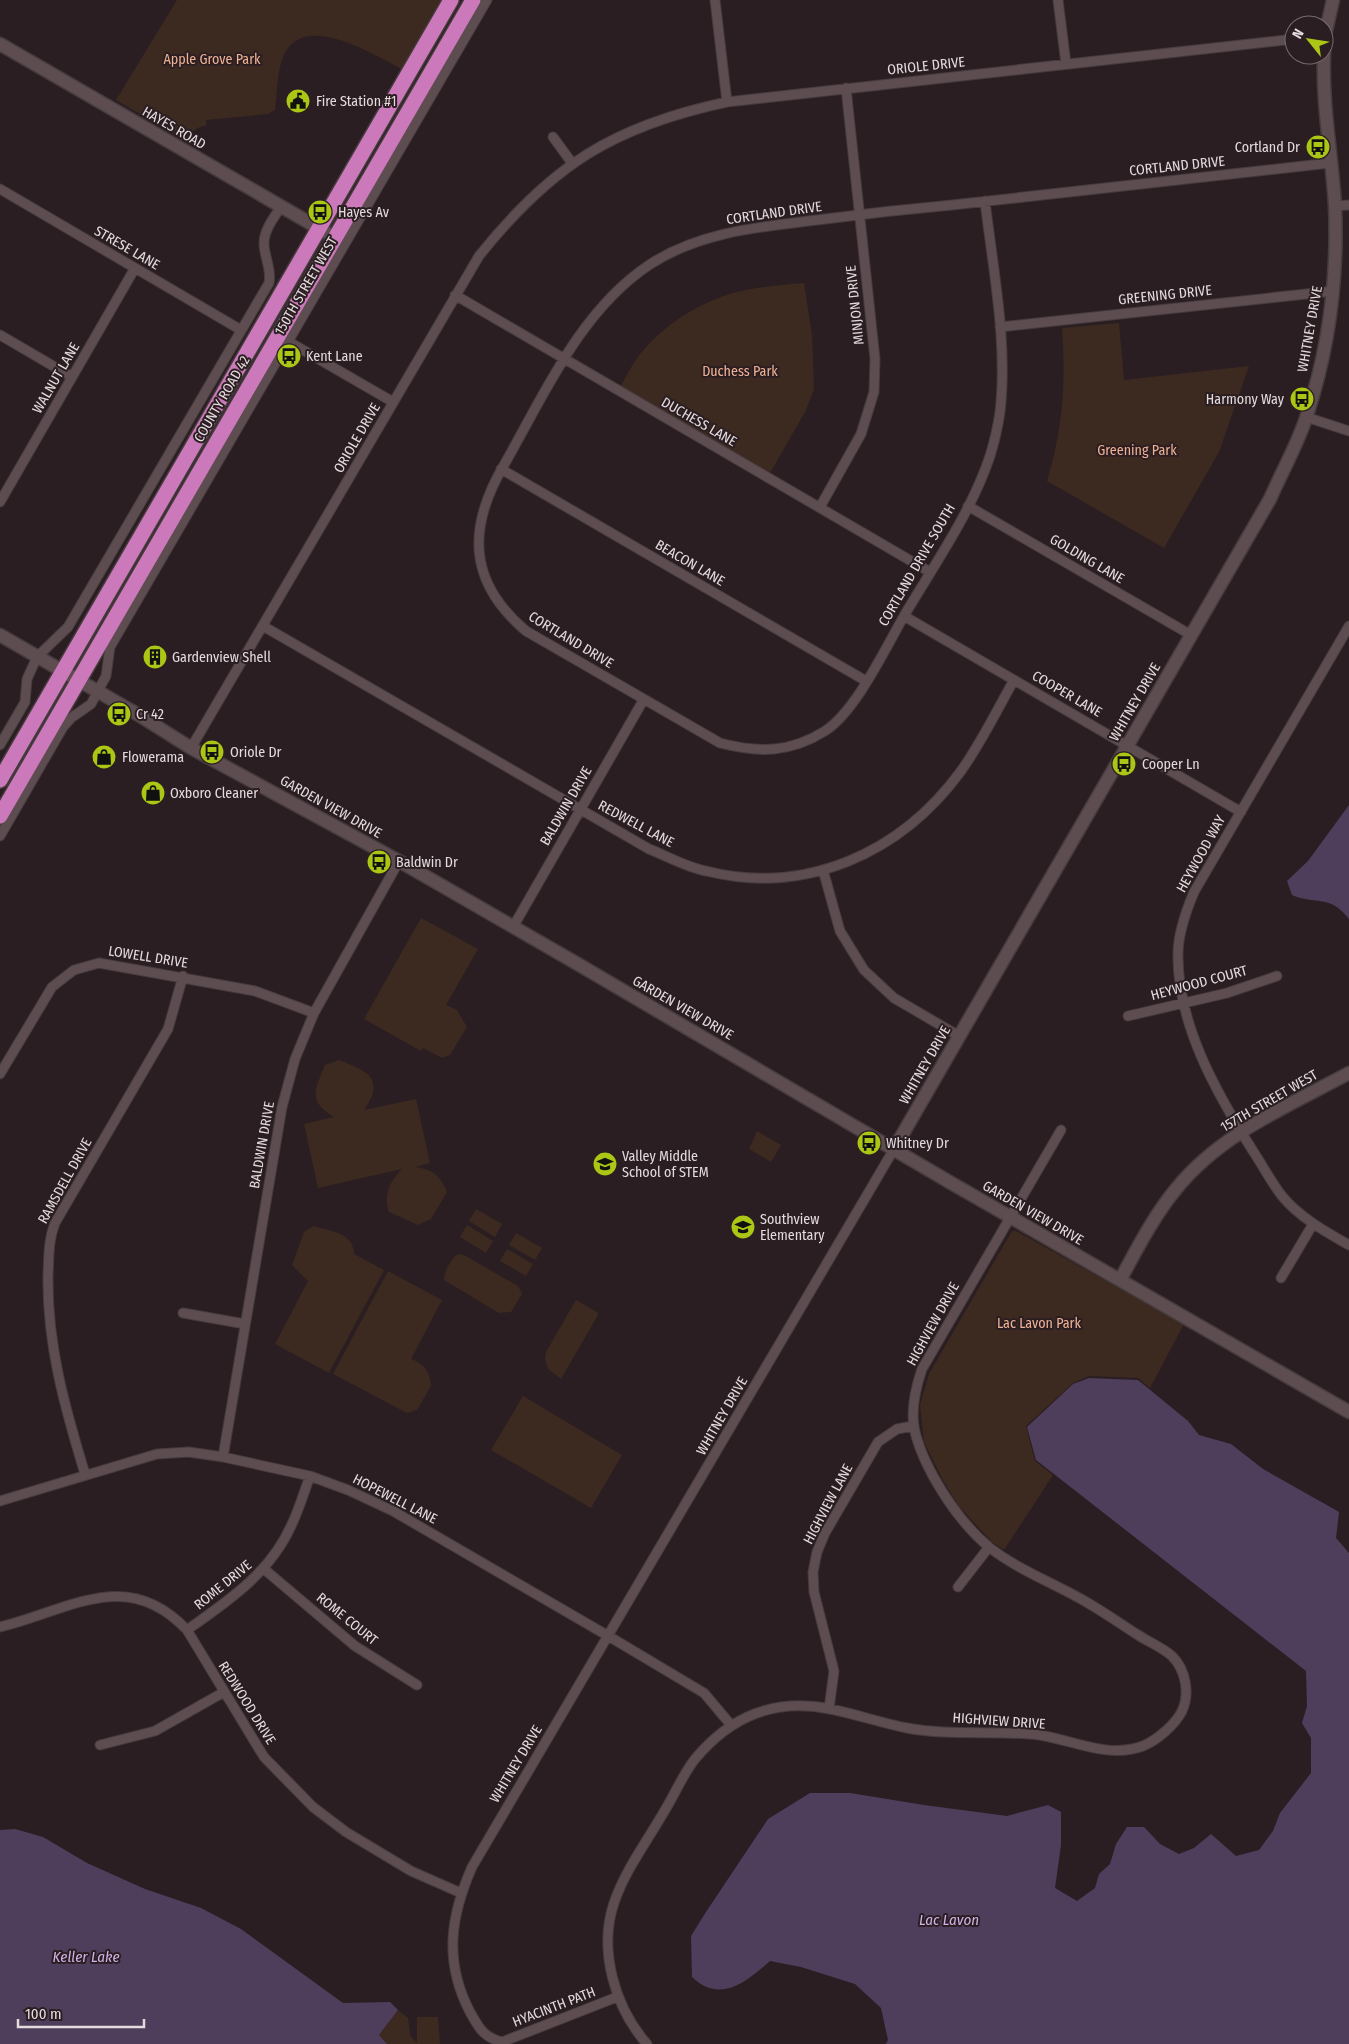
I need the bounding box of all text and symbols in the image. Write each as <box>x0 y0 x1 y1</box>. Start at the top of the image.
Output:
north arrow <box>1284 15 1334 65</box>
text: N <box>1289 26 1308 42</box>
park label: Apple Grove Park <box>163 51 261 68</box>
street label: ORIOLE DRIVE <box>886 53 966 79</box>
public building icon: Fire Station #1 <box>285 88 311 114</box>
place label: Fire Station #1 <box>316 93 396 110</box>
street label: HAYES ROAD <box>139 103 209 153</box>
bus stop icon: Cortland Dr <box>1305 134 1331 160</box>
place label: Cortland Dr <box>1235 139 1300 156</box>
street label: CORTLAND DRIVE <box>1128 152 1226 179</box>
street label: CORTLAND DRIVE <box>725 198 823 228</box>
bus stop icon: Hayes Av <box>307 199 333 225</box>
place label: Hayes Av <box>338 204 390 221</box>
street label: STRESE LANE <box>91 222 163 274</box>
street label: 150TH STREET WEST <box>271 233 341 338</box>
street label: MINJON DRIVE <box>842 264 868 345</box>
street label: GREENING DRIVE <box>1117 282 1213 308</box>
street label: WHITNEY DRIVE <box>1294 284 1326 374</box>
street label: WALNUT LANE <box>29 339 83 417</box>
bus stop icon: Kent Lane <box>276 343 302 369</box>
place label: Kent Lane <box>306 348 363 365</box>
street label: COUNTY ROAD 42 <box>190 353 254 445</box>
park label: Duchess Park <box>702 363 778 380</box>
bus stop icon: Harmony Way <box>1289 386 1315 412</box>
place label: Harmony Way <box>1206 391 1285 408</box>
street label: DUCHESS LANE <box>658 394 740 451</box>
street label: ORIOLE DRIVE <box>330 400 384 476</box>
park label: Greening Park <box>1097 442 1177 459</box>
street label: CORTLAND DRIVE SOUTH <box>875 501 959 629</box>
street label: GOLDING LANE <box>1047 531 1128 587</box>
street label: BEACON LANE <box>652 536 728 590</box>
street label: CORTLAND DRIVE <box>525 608 617 672</box>
building icon: Gardenview Shell <box>142 644 168 670</box>
place label: Gardenview Shell <box>172 649 271 666</box>
street label: WHITNEY DRIVE <box>1106 659 1164 744</box>
street label: COOPER LANE <box>1029 667 1105 721</box>
bus stop icon: Cr 42 <box>106 701 132 727</box>
place label: Cr 42 <box>136 706 164 723</box>
bus stop icon: Oriole Dr <box>199 739 225 765</box>
shop icon: Flowerama <box>91 744 117 770</box>
place label: Oriole Dr <box>230 744 282 761</box>
place label: Flowerama <box>122 749 184 766</box>
bus stop icon: Cooper Ln <box>1111 751 1137 777</box>
place label: Cooper Ln <box>1142 756 1200 773</box>
street label: BALDWIN DRIVE <box>537 763 596 849</box>
street label: GARDEN VIEW DRIVE <box>277 772 385 842</box>
shop icon: Oxboro Cleaner <box>140 780 166 806</box>
place label: Oxboro Cleaner <box>170 785 258 802</box>
street label: REDWELL LANE <box>595 797 677 851</box>
street label: HEYWOOD WAY <box>1173 812 1229 896</box>
bus stop icon: Baldwin Dr <box>366 849 392 875</box>
place label: Baldwin Dr <box>396 854 458 871</box>
street label: LOWELL DRIVE <box>107 942 189 972</box>
street label: HEYWOOD COURT <box>1149 962 1250 1004</box>
street label: GARDEN VIEW DRIVE <box>629 972 737 1044</box>
street label: WHITNEY DRIVE <box>896 1022 954 1107</box>
street label: 157TH STREET WEST <box>1217 1066 1321 1136</box>
street label: BALDWIN DRIVE <box>246 1100 278 1190</box>
bus stop icon: Whitney Dr <box>856 1130 882 1156</box>
street label: RAMSDELL DRIVE <box>34 1135 96 1227</box>
place label: Whitney Dr <box>886 1135 949 1152</box>
place label: Valley Middle School of STEM <box>622 1148 709 1181</box>
school or university icon: Valley Middle School of STEM <box>592 1151 618 1177</box>
street label: GARDEN VIEW DRIVE <box>979 1177 1087 1249</box>
place label: Southview Elementary <box>760 1211 825 1244</box>
school or university icon: Southview Elementary <box>730 1214 756 1240</box>
street label: HIGHVIEW DRIVE <box>903 1279 963 1369</box>
park label: Lac Lavon Park <box>997 1315 1082 1332</box>
street label: WHITNEY DRIVE <box>693 1373 751 1458</box>
street label: HIGHVIEW LANE <box>800 1461 856 1547</box>
street label: HOPEWELL LANE <box>350 1470 440 1528</box>
street label: ROME DRIVE <box>191 1556 256 1613</box>
street label: ROME COURT <box>313 1589 381 1649</box>
street label: REDWOOD DRIVE <box>215 1658 280 1748</box>
street label: HIGHVIEW DRIVE <box>952 1709 1046 1733</box>
street label: WHITNEY DRIVE <box>486 1722 546 1806</box>
water label: Lac Lavon <box>919 1911 979 1929</box>
water label: Keller Lake <box>53 1948 120 1966</box>
street label: HYACINTH PATH <box>510 1983 598 2031</box>
scale bar <box>18 1996 144 2028</box>
text: 100 m <box>25 2005 62 2023</box>

